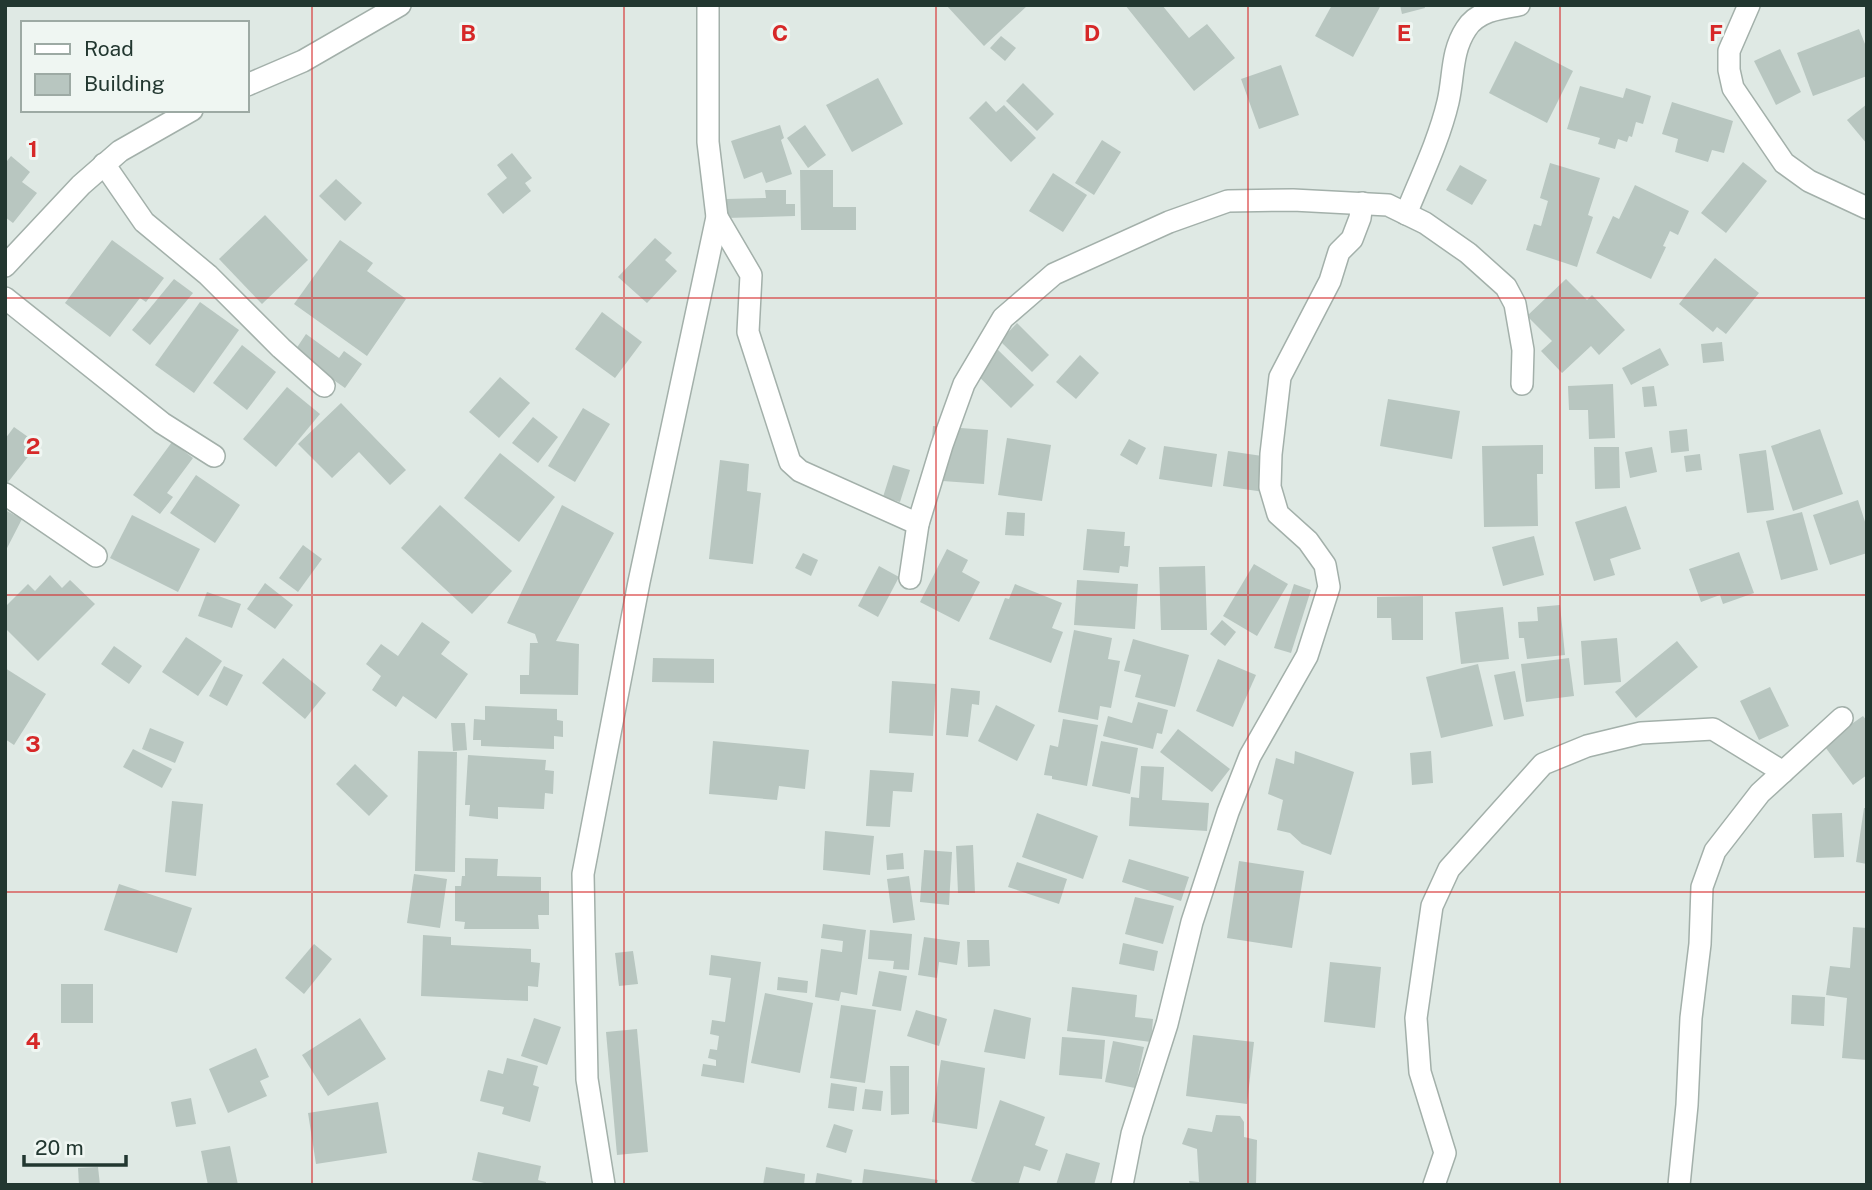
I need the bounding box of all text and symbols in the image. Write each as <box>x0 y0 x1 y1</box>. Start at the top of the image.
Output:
text: B <box>460 19 476 46</box>
text: C <box>772 19 788 46</box>
text: D <box>1084 19 1100 46</box>
text: E <box>1397 19 1411 46</box>
text: F <box>1709 19 1723 46</box>
legend <box>21 21 248 112</box>
text: Road <box>84 36 134 61</box>
text: Building <box>84 71 165 96</box>
text: 1 <box>28 135 38 162</box>
text: 2 <box>26 432 40 459</box>
text: 3 <box>25 730 41 757</box>
text: 4 <box>25 1027 41 1054</box>
scale bar <box>24 1124 126 1168</box>
text: 20 m <box>35 1135 84 1160</box>

